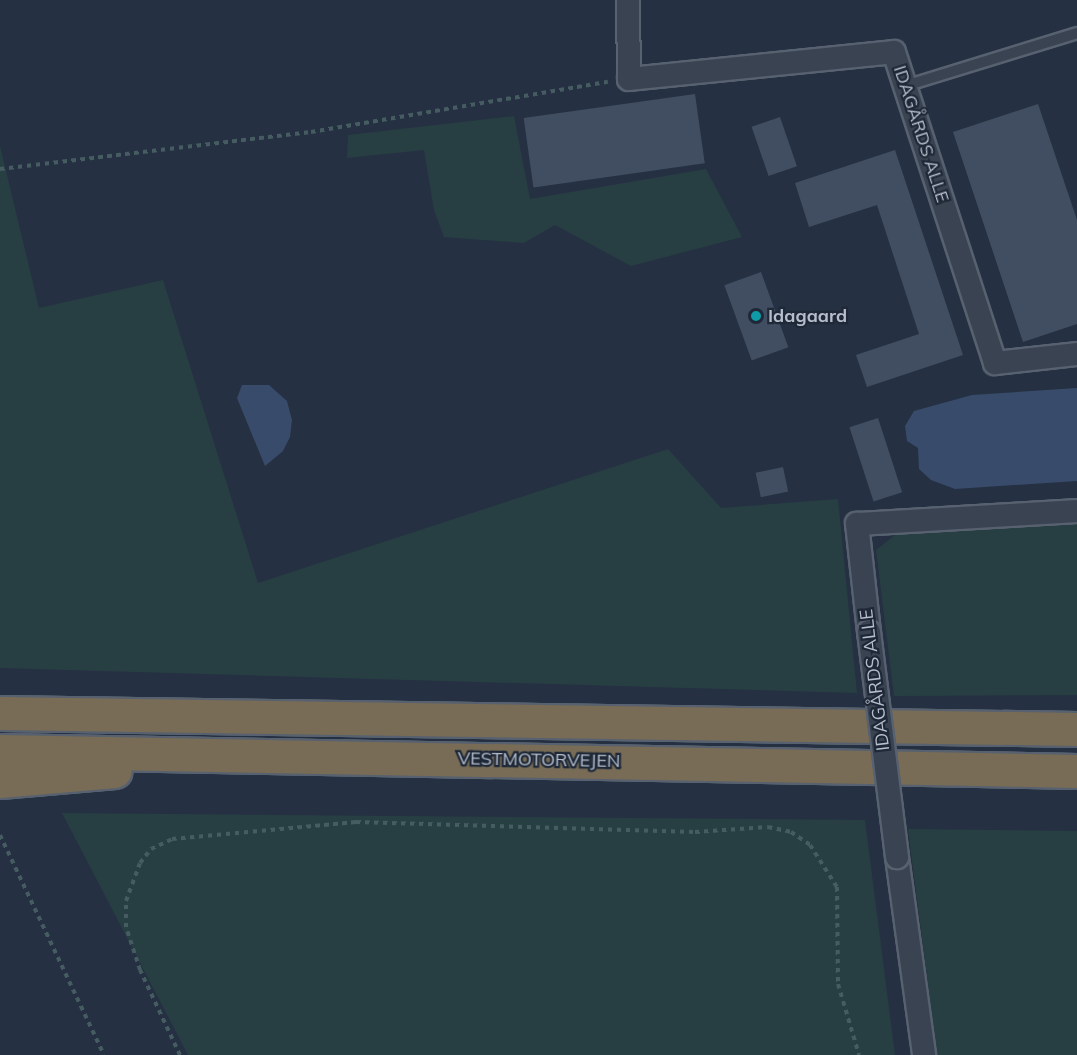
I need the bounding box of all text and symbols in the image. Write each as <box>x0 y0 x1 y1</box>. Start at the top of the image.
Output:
street label: IDAGÅRDS ALLE <box>889 63 953 205</box>
place label: Idagaard <box>768 305 847 327</box>
marker: Idagaard <box>749 309 763 323</box>
street label: IDAGÅRDS ALLE <box>856 608 894 752</box>
street label: VESTMOTORVEJEN <box>457 748 621 772</box>

